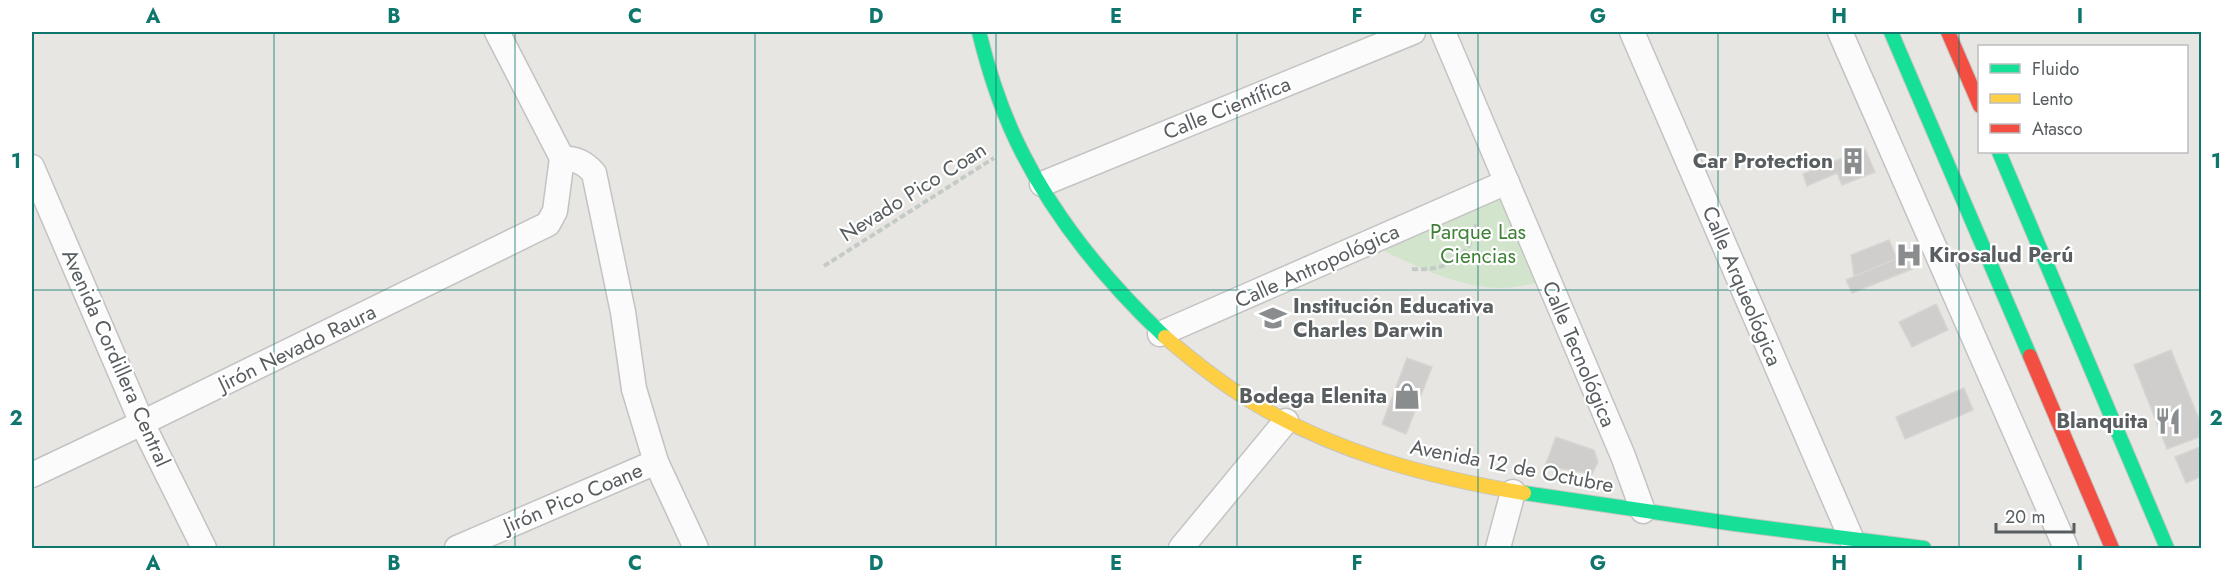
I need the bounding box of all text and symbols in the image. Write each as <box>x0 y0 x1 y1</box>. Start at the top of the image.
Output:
text: A <box>145 2 161 31</box>
text: B <box>387 2 401 31</box>
text: C <box>628 2 642 31</box>
text: D <box>869 2 883 31</box>
text: E <box>1110 2 1122 31</box>
text: F <box>1351 2 1363 31</box>
text: G <box>1590 2 1606 31</box>
text: H <box>1831 2 1847 31</box>
text: I <box>2077 2 2083 31</box>
legend <box>1978 45 2188 153</box>
text: Fluido <box>2032 56 2080 82</box>
street label: Calle Científica <box>1159 69 1295 147</box>
text: Lento <box>2032 86 2073 112</box>
text: Atasco <box>2032 116 2083 142</box>
street label: Nevado Pico Coan <box>834 135 992 249</box>
place label: Car Protection <box>1693 146 1833 176</box>
building icon: Car Protection <box>1838 146 1868 176</box>
text: 1 <box>11 147 21 176</box>
text: 1 <box>2211 147 2221 176</box>
street label: Calle Arqueológica <box>1695 201 1789 371</box>
street label: Calle Antropológica <box>1230 216 1404 316</box>
park label: Parque Las Ciencias <box>1430 217 1526 271</box>
hospital icon: Kirosalud Perú <box>1894 240 1924 270</box>
place label: Kirosalud Perú <box>1929 240 2073 270</box>
street label: Avenida Cordillera Central <box>54 244 178 472</box>
street label: Calle Tecnológica <box>1535 276 1623 432</box>
place label: Institución Educativa Charles Darwin <box>1293 291 1494 345</box>
street label: Jirón Nevado Raura <box>210 297 381 401</box>
school or university icon: Institución Educativa Charles Darwin <box>1258 303 1288 333</box>
place label: Bodega Elenita <box>1239 381 1387 411</box>
shop icon: Bodega Elenita <box>1392 381 1422 411</box>
text: 2 <box>9 404 23 433</box>
text: 2 <box>2209 404 2223 433</box>
place label: Blanquita <box>2056 406 2148 436</box>
restaurant icon: Blanquita <box>2153 406 2183 436</box>
street label: Avenida 12 de Octubre <box>1408 432 1616 500</box>
street label: Jirón Pico Coane <box>496 455 647 542</box>
scale bar <box>1996 496 2074 534</box>
text: 20 m <box>2005 504 2045 530</box>
text: A <box>145 549 161 578</box>
text: B <box>387 549 401 578</box>
text: C <box>628 549 642 578</box>
text: D <box>869 549 883 578</box>
text: E <box>1110 549 1122 578</box>
text: F <box>1351 549 1363 578</box>
text: G <box>1590 549 1606 578</box>
text: H <box>1831 549 1847 578</box>
text: I <box>2077 549 2083 578</box>

